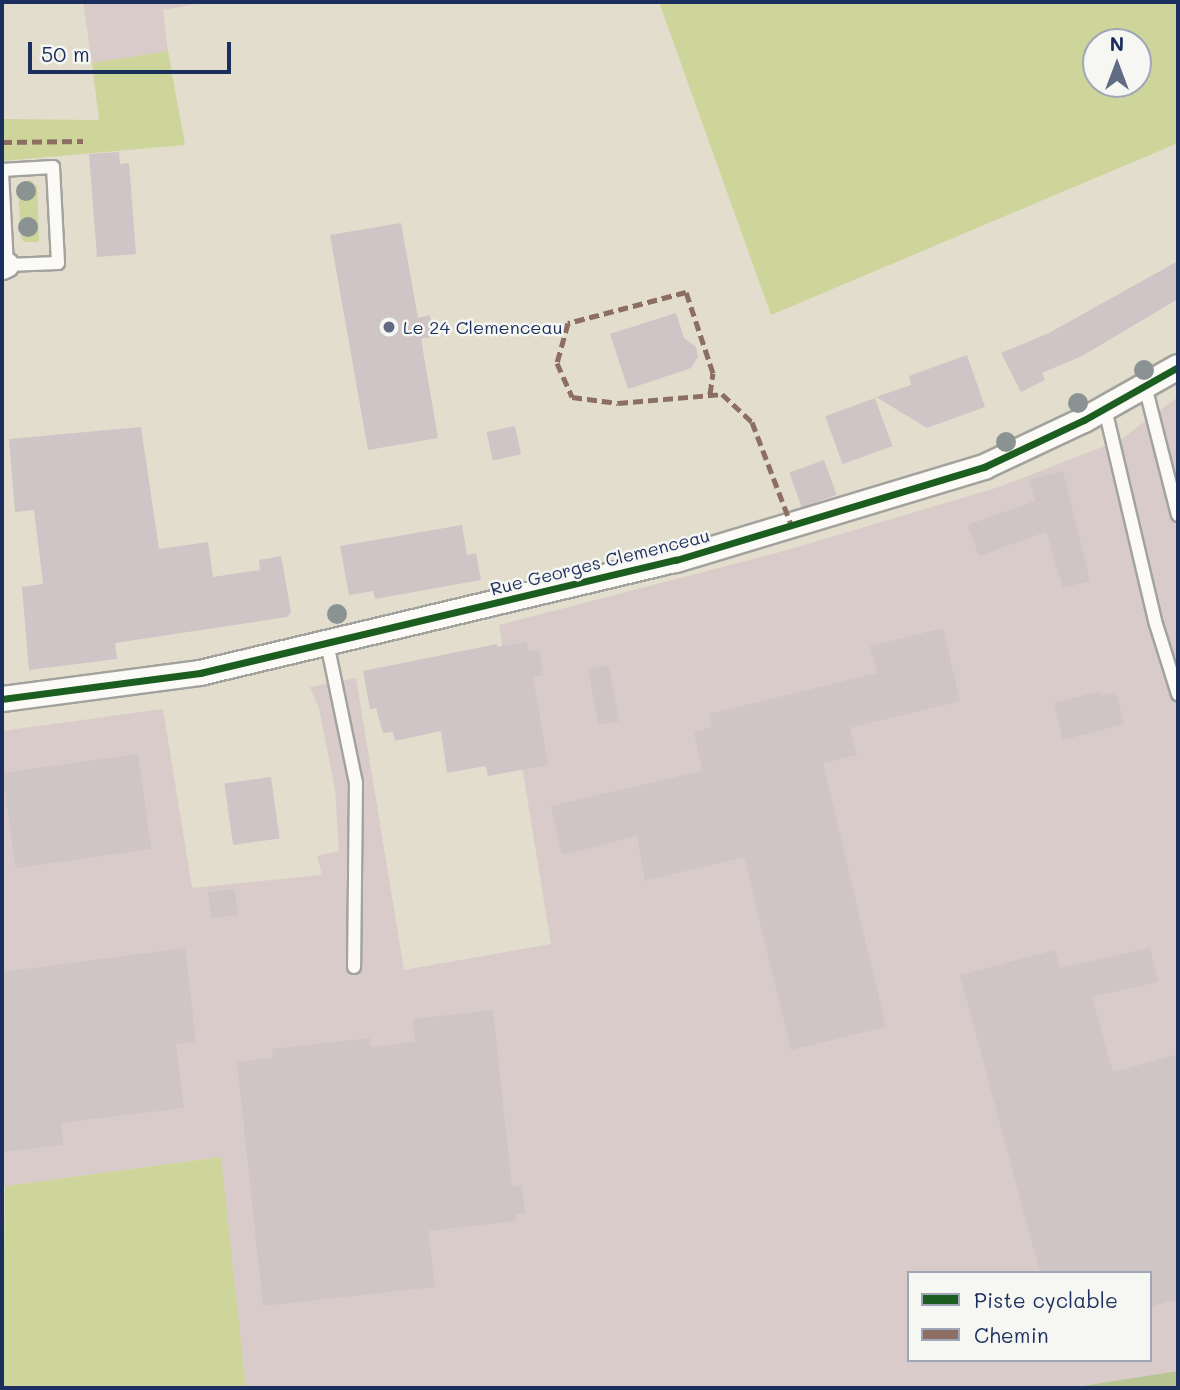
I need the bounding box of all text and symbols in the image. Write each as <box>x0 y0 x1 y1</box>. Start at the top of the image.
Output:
scale bar <box>32 28 234 72</box>
north arrow <box>1082 28 1152 98</box>
text: N <box>1110 31 1124 56</box>
text: 50 m <box>41 40 90 67</box>
place label: Le 24 Clemenceau <box>403 316 562 338</box>
marker: Le 24 Clemenceau <box>381 319 397 335</box>
street label: Rue Georges Clemenceau <box>488 524 712 600</box>
legend <box>907 1271 1152 1362</box>
text: Piste cyclable <box>974 1286 1118 1313</box>
text: Chemin <box>974 1321 1049 1348</box>

